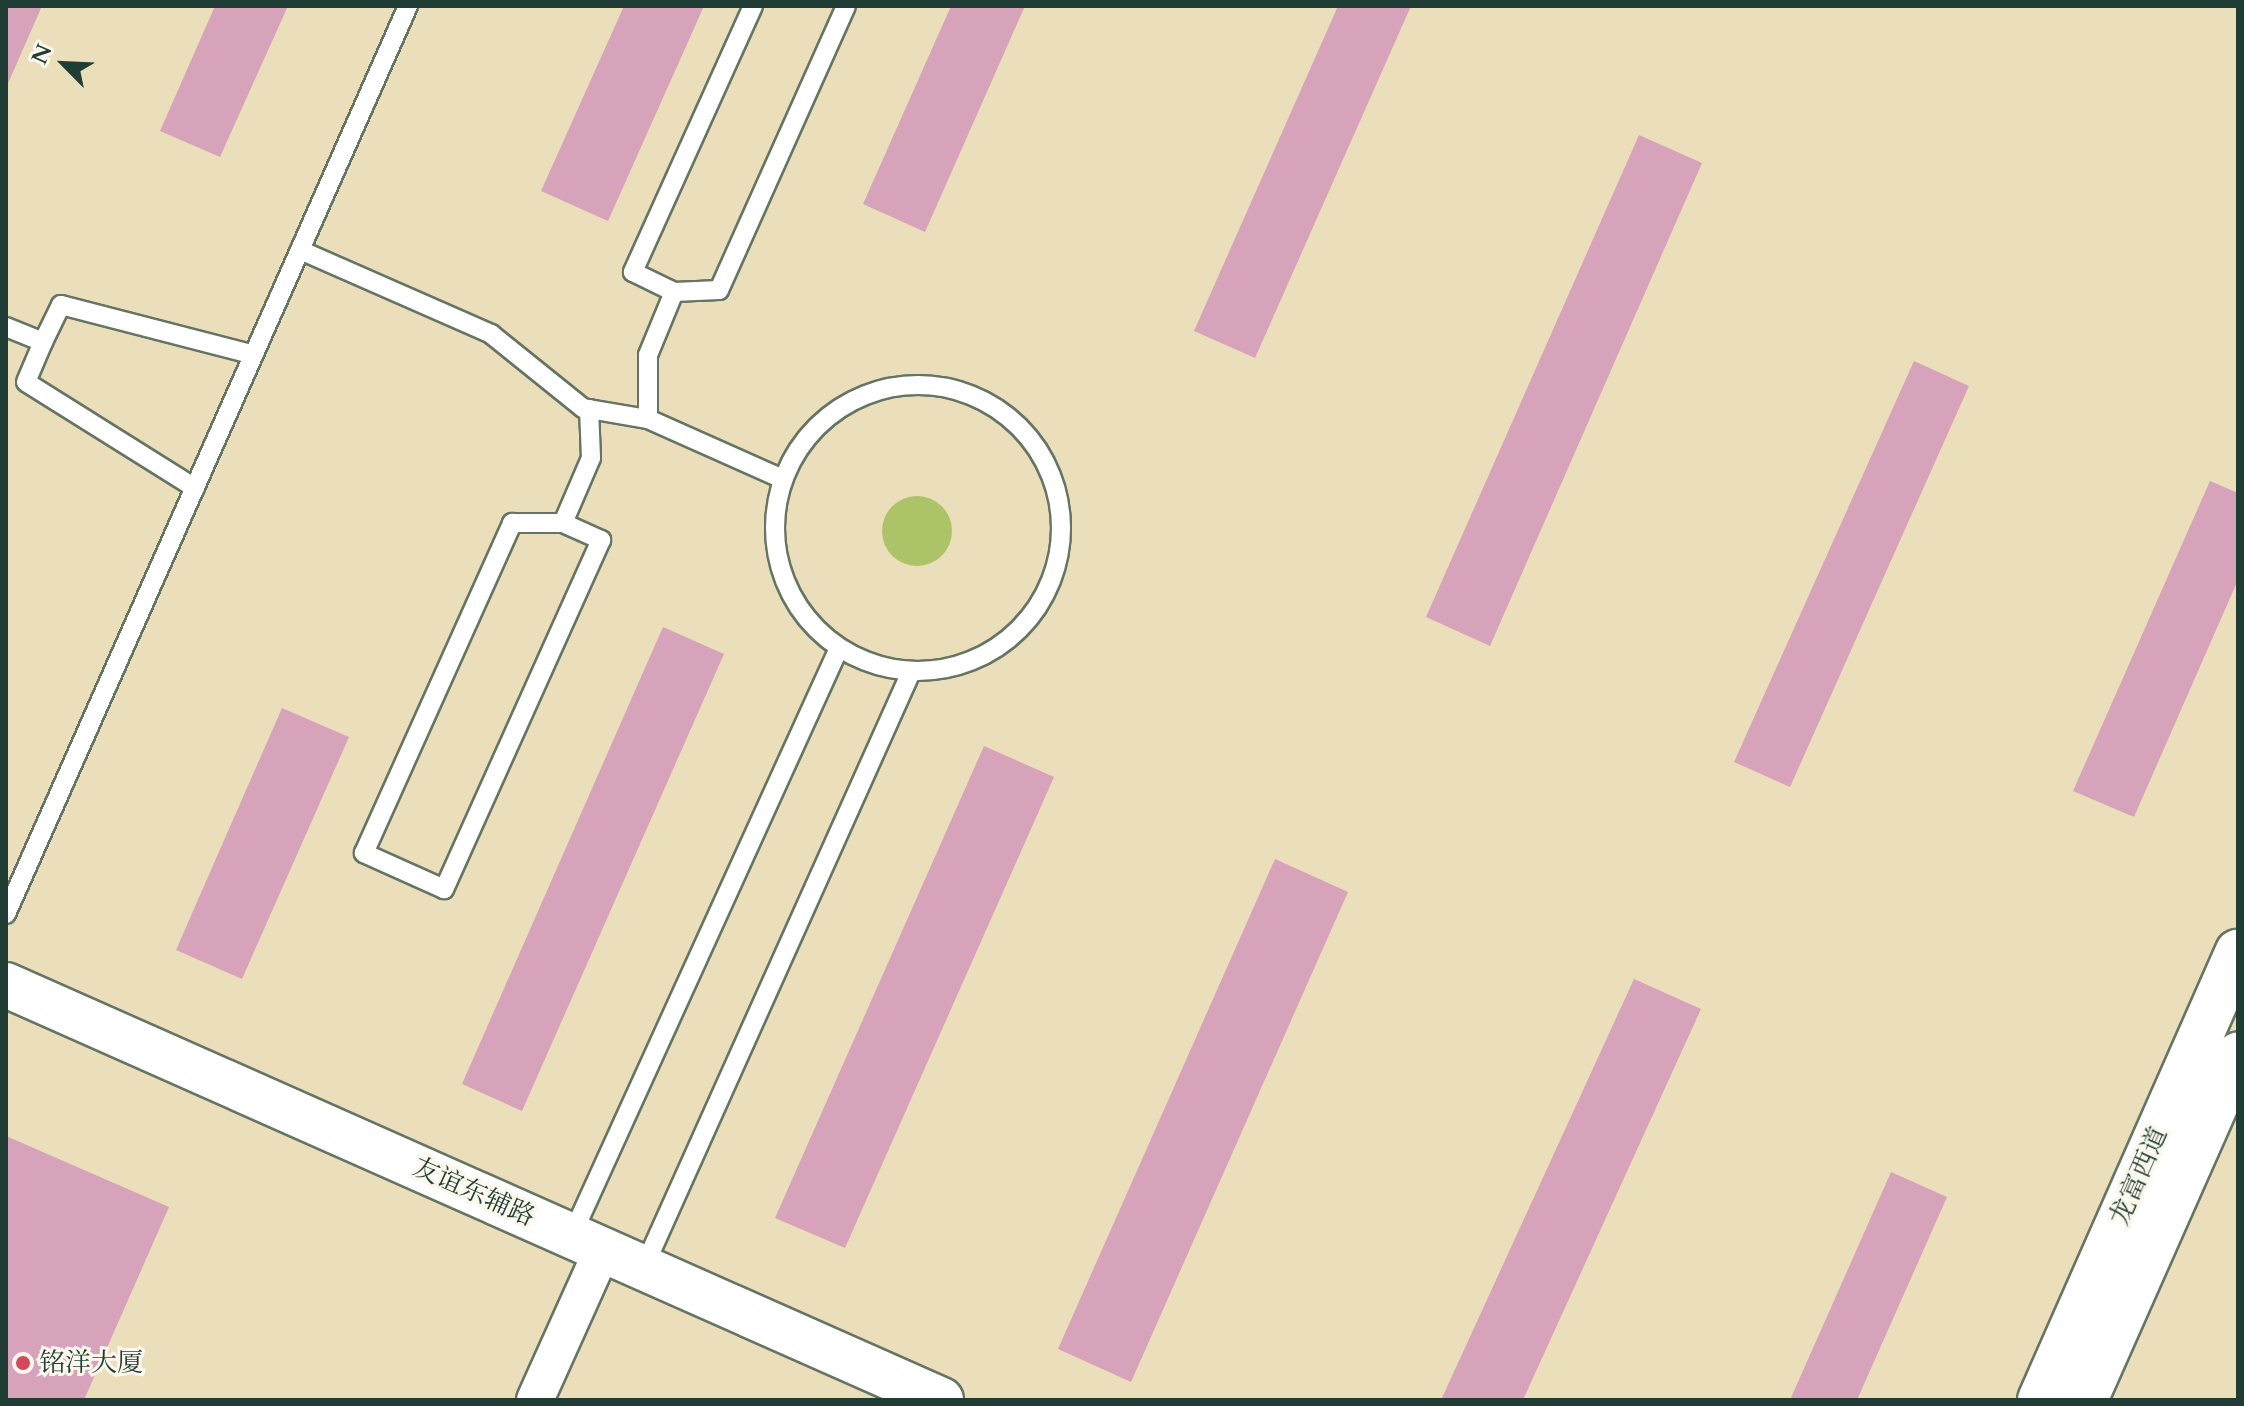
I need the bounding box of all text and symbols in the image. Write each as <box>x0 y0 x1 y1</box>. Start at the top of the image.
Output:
north arrow <box>24 24 104 104</box>
text: N <box>24 39 60 69</box>
street label: 龙富西道 <box>2104 1122 2174 1230</box>
street label: 友谊东辅路 <box>408 1151 540 1233</box>
place label: 铭洋大厦 <box>39 1347 143 1379</box>
marker: 铭洋大厦 <box>14 1354 32 1372</box>

